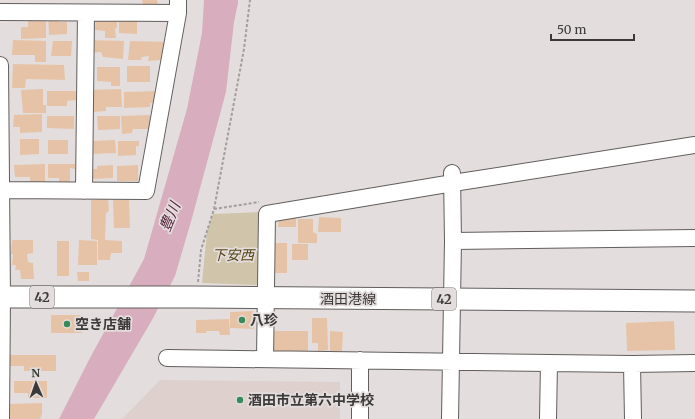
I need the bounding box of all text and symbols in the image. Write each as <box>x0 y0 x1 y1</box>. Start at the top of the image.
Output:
scale bar <box>551 16 634 42</box>
text: 50 m <box>557 22 586 37</box>
water label: 豊川 <box>155 197 185 234</box>
park label: 下安西 <box>212 246 256 264</box>
road number: 42 <box>30 286 54 308</box>
road number: 42 <box>432 288 456 310</box>
street label: 酒田港線 <box>320 290 376 308</box>
place label: 八珍 <box>250 311 278 329</box>
place label: 空き店舗 <box>75 315 131 333</box>
marker: 八珍 <box>237 315 247 325</box>
marker: 空き店舗 <box>62 319 72 329</box>
north arrow <box>16 363 56 403</box>
text: N <box>31 366 41 380</box>
place label: 酒田市立第六中学校 <box>248 391 374 409</box>
marker: 酒田市立第六中学校 <box>235 395 245 405</box>

